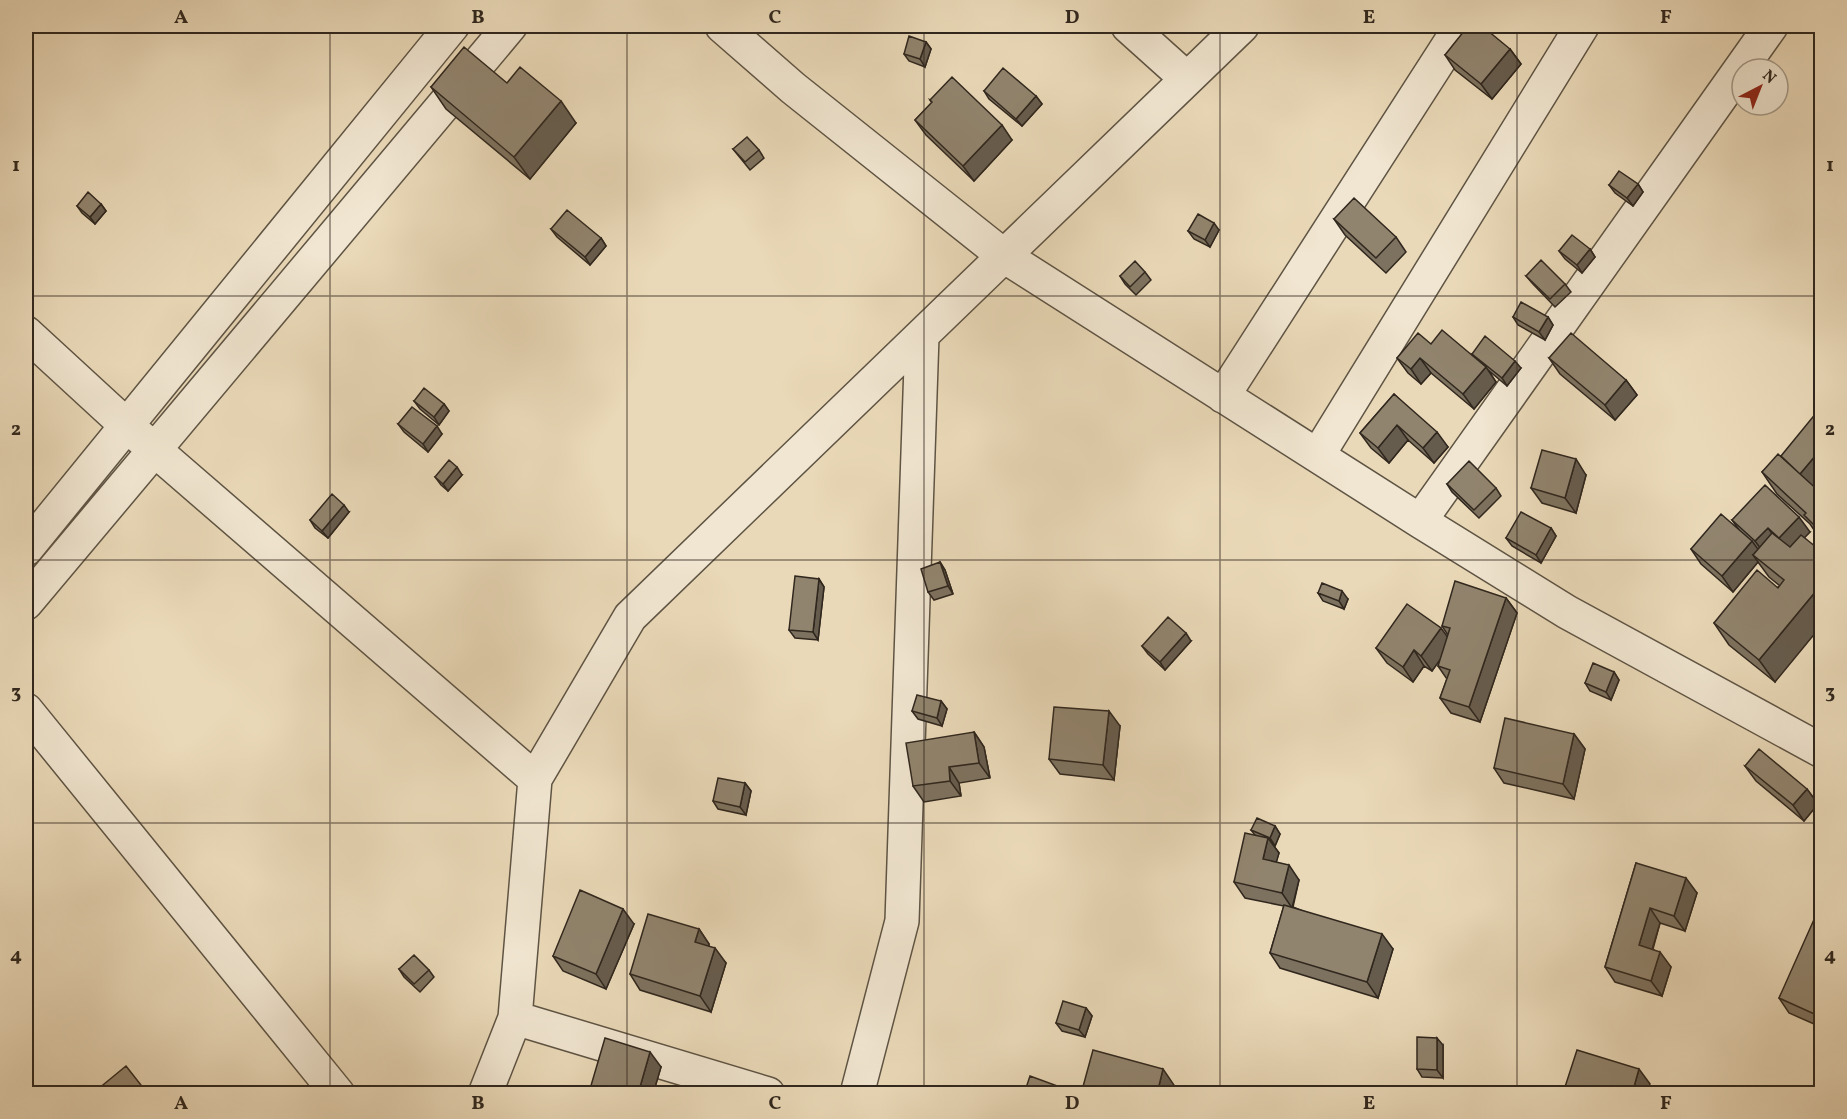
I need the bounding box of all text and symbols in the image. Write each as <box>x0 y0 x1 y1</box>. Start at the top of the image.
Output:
text: A <box>174 4 188 32</box>
text: B <box>471 4 485 32</box>
text: C <box>769 4 782 32</box>
text: D <box>1065 4 1079 32</box>
text: E <box>1363 4 1375 32</box>
text: F <box>1660 4 1672 32</box>
north arrow <box>1730 57 1790 117</box>
text: N <box>1757 65 1781 90</box>
text: 1 <box>12 152 20 180</box>
text: 1 <box>1826 152 1834 180</box>
text: 2 <box>11 416 21 444</box>
text: 2 <box>1825 416 1835 444</box>
text: 3 <box>11 679 21 707</box>
text: 3 <box>1825 679 1835 707</box>
text: 4 <box>10 942 22 970</box>
text: 4 <box>1824 942 1836 970</box>
text: A <box>174 1090 188 1118</box>
text: B <box>471 1090 485 1118</box>
text: C <box>769 1090 782 1118</box>
text: D <box>1065 1090 1079 1118</box>
text: E <box>1363 1090 1375 1118</box>
text: F <box>1660 1090 1672 1118</box>

